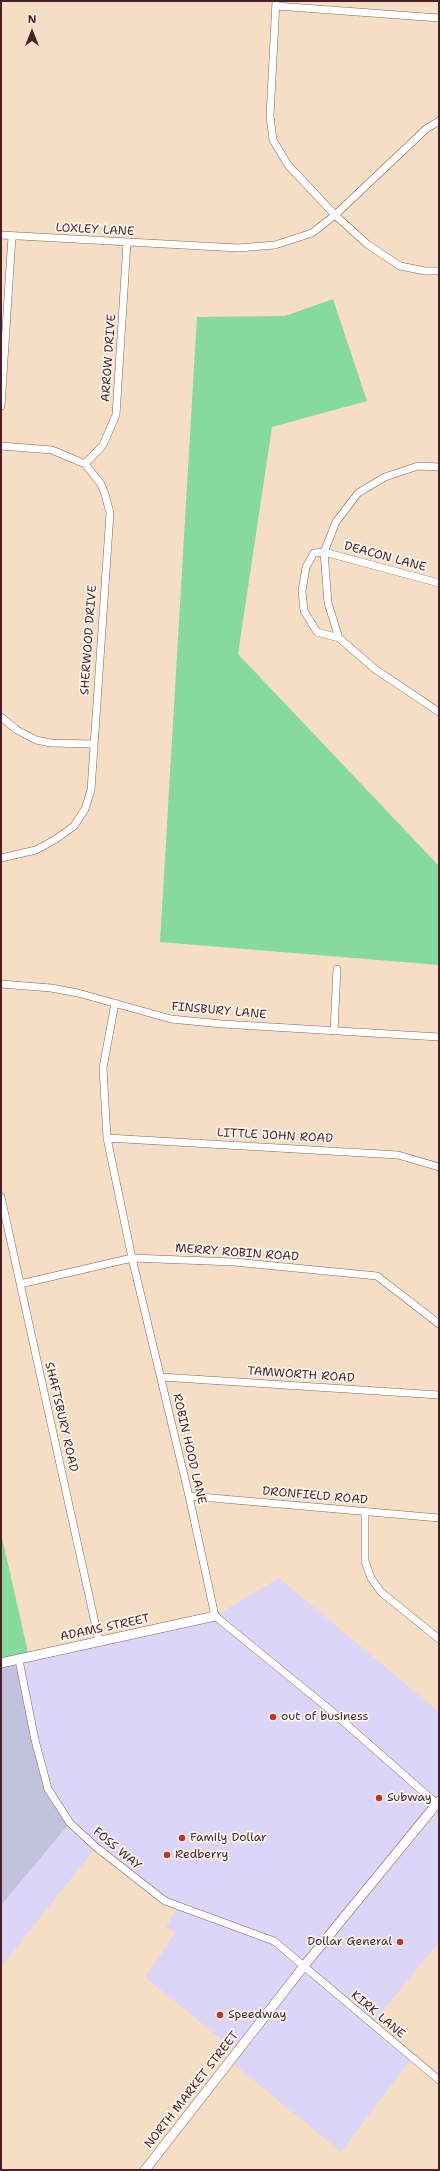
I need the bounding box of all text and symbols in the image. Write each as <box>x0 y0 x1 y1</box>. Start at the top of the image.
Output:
north arrow <box>12 12 52 52</box>
text: N <box>28 12 36 27</box>
street label: LOXLEY LANE <box>55 221 135 239</box>
street label: ARROW DRIVE <box>99 314 119 402</box>
street label: DEACON LANE <box>342 539 428 575</box>
street label: SHERWOOD DRIVE <box>78 585 100 695</box>
street label: FINSBURY LANE <box>171 1000 267 1022</box>
street label: LITTLE JOHN ROAD <box>217 1126 333 1146</box>
street label: MERRY ROBIN ROAD <box>175 1241 299 1265</box>
street label: SHAFTSBURY ROAD <box>41 1361 81 1473</box>
street label: TAMWORTH ROAD <box>247 1364 355 1386</box>
street label: ROBIN HOOD LANE <box>169 1392 209 1506</box>
street label: DRONFIELD ROAD <box>262 1484 368 1508</box>
street label: ADAMS STREET <box>59 1611 151 1645</box>
place label: out of business <box>281 1710 369 1724</box>
marker: out of business <box>268 1712 278 1722</box>
place label: Subway <box>387 1791 432 1805</box>
marker: Subway <box>374 1793 384 1803</box>
street label: FOSS WAY <box>90 1825 144 1873</box>
place label: Family Dollar <box>190 1831 267 1845</box>
marker: Family Dollar <box>177 1833 187 1843</box>
place label: Redberry <box>175 1848 228 1862</box>
marker: Redberry <box>162 1850 172 1860</box>
place label: Dollar General <box>307 1935 392 1949</box>
marker: Dollar General <box>395 1937 405 1947</box>
street label: KIRK LANE <box>348 1988 408 2042</box>
place label: Speedway <box>228 2008 286 2022</box>
marker: Speedway <box>215 2010 225 2020</box>
street label: NORTH MARKET STREET <box>142 2029 242 2151</box>

